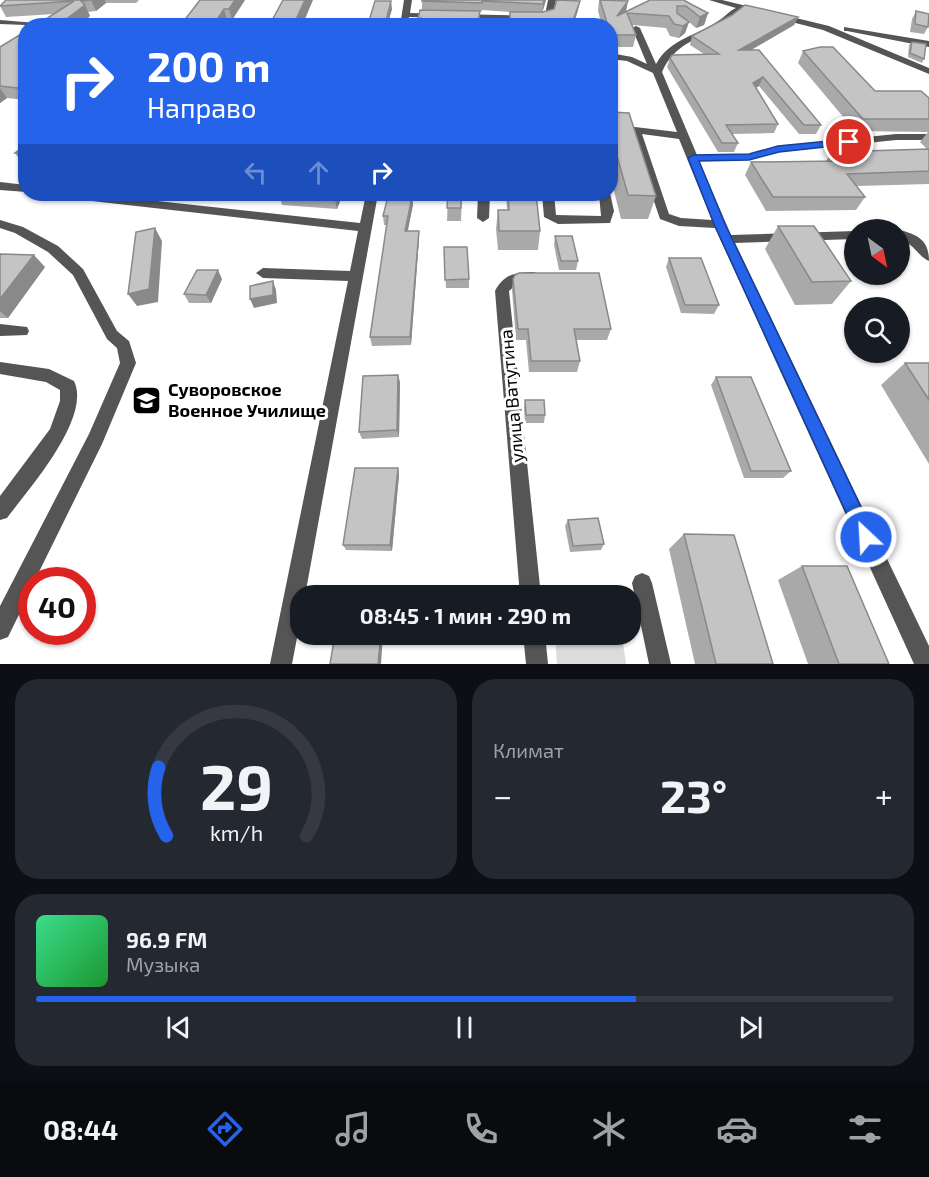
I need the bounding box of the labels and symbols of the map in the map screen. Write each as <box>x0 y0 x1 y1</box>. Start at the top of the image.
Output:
pin <box>823 116 874 167</box>
north arrow <box>844 219 910 285</box>
street label: улица Ватутина <box>494 329 528 464</box>
place label: Суворовское Военное Училище <box>168 378 326 421</box>
school or university icon: Суворовское Военное Училище <box>131 384 163 416</box>
position arrow <box>834 505 898 569</box>
speed limit sign: 40 <box>18 567 96 645</box>

